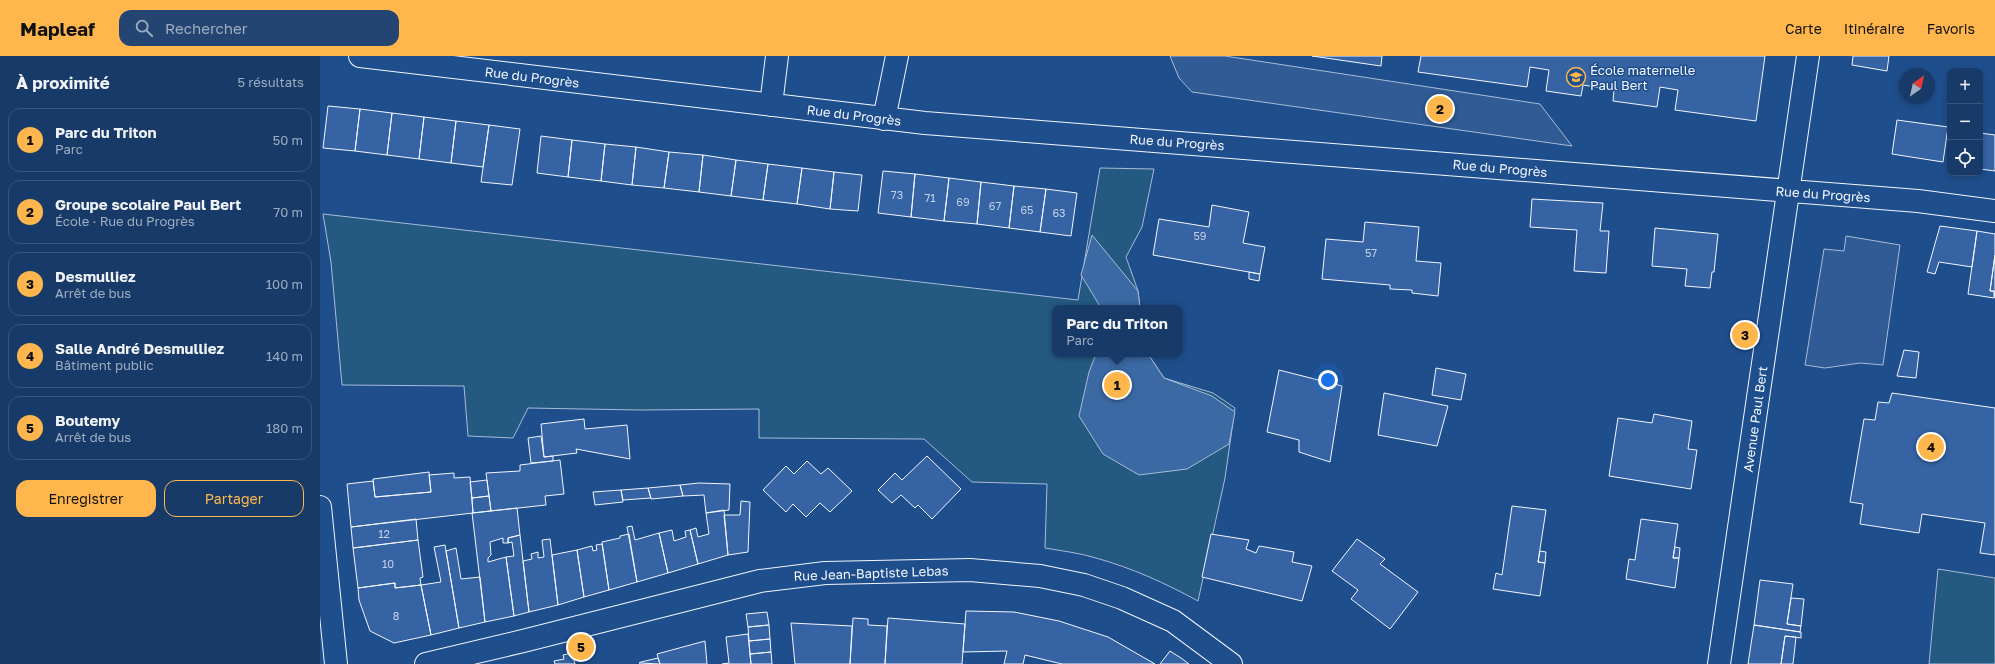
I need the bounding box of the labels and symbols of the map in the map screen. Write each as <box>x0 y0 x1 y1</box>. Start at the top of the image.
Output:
place label: École maternelle Paul Bert <box>1590 62 1695 93</box>
street label: Rue du Progrès <box>484 63 580 91</box>
school or university icon: École maternelle Paul Bert <box>1565 66 1587 88</box>
north arrow <box>1899 68 1935 104</box>
pin: 2 <box>1427 94 1453 124</box>
street label: Rue du Progrès <box>806 101 902 129</box>
street label: Rue du Progrès <box>1129 131 1225 153</box>
street label: Rue du Progrès <box>1452 156 1548 180</box>
street label: Rue du Progrès <box>1775 183 1871 205</box>
house number: 73 <box>891 188 903 201</box>
house number: 71 <box>924 191 936 204</box>
house number: 69 <box>956 195 970 208</box>
house number: 67 <box>989 199 1001 212</box>
house number: 65 <box>1020 203 1034 216</box>
house number: 63 <box>1052 206 1066 219</box>
house number: 59 <box>1193 229 1207 242</box>
house number: 57 <box>1365 246 1377 259</box>
pin: 3 <box>1732 320 1758 350</box>
street label: Avenue Paul Bert <box>1740 365 1770 473</box>
pin: 1 <box>1104 370 1130 400</box>
your location <box>1318 370 1338 390</box>
pin: 4 <box>1918 432 1944 462</box>
house number: 12 <box>378 527 390 540</box>
house number: 10 <box>382 557 394 570</box>
street label: Rue Jean-Baptiste Lebas <box>793 562 949 584</box>
house number: 8 <box>393 609 400 622</box>
pin: 5 <box>568 632 594 662</box>

